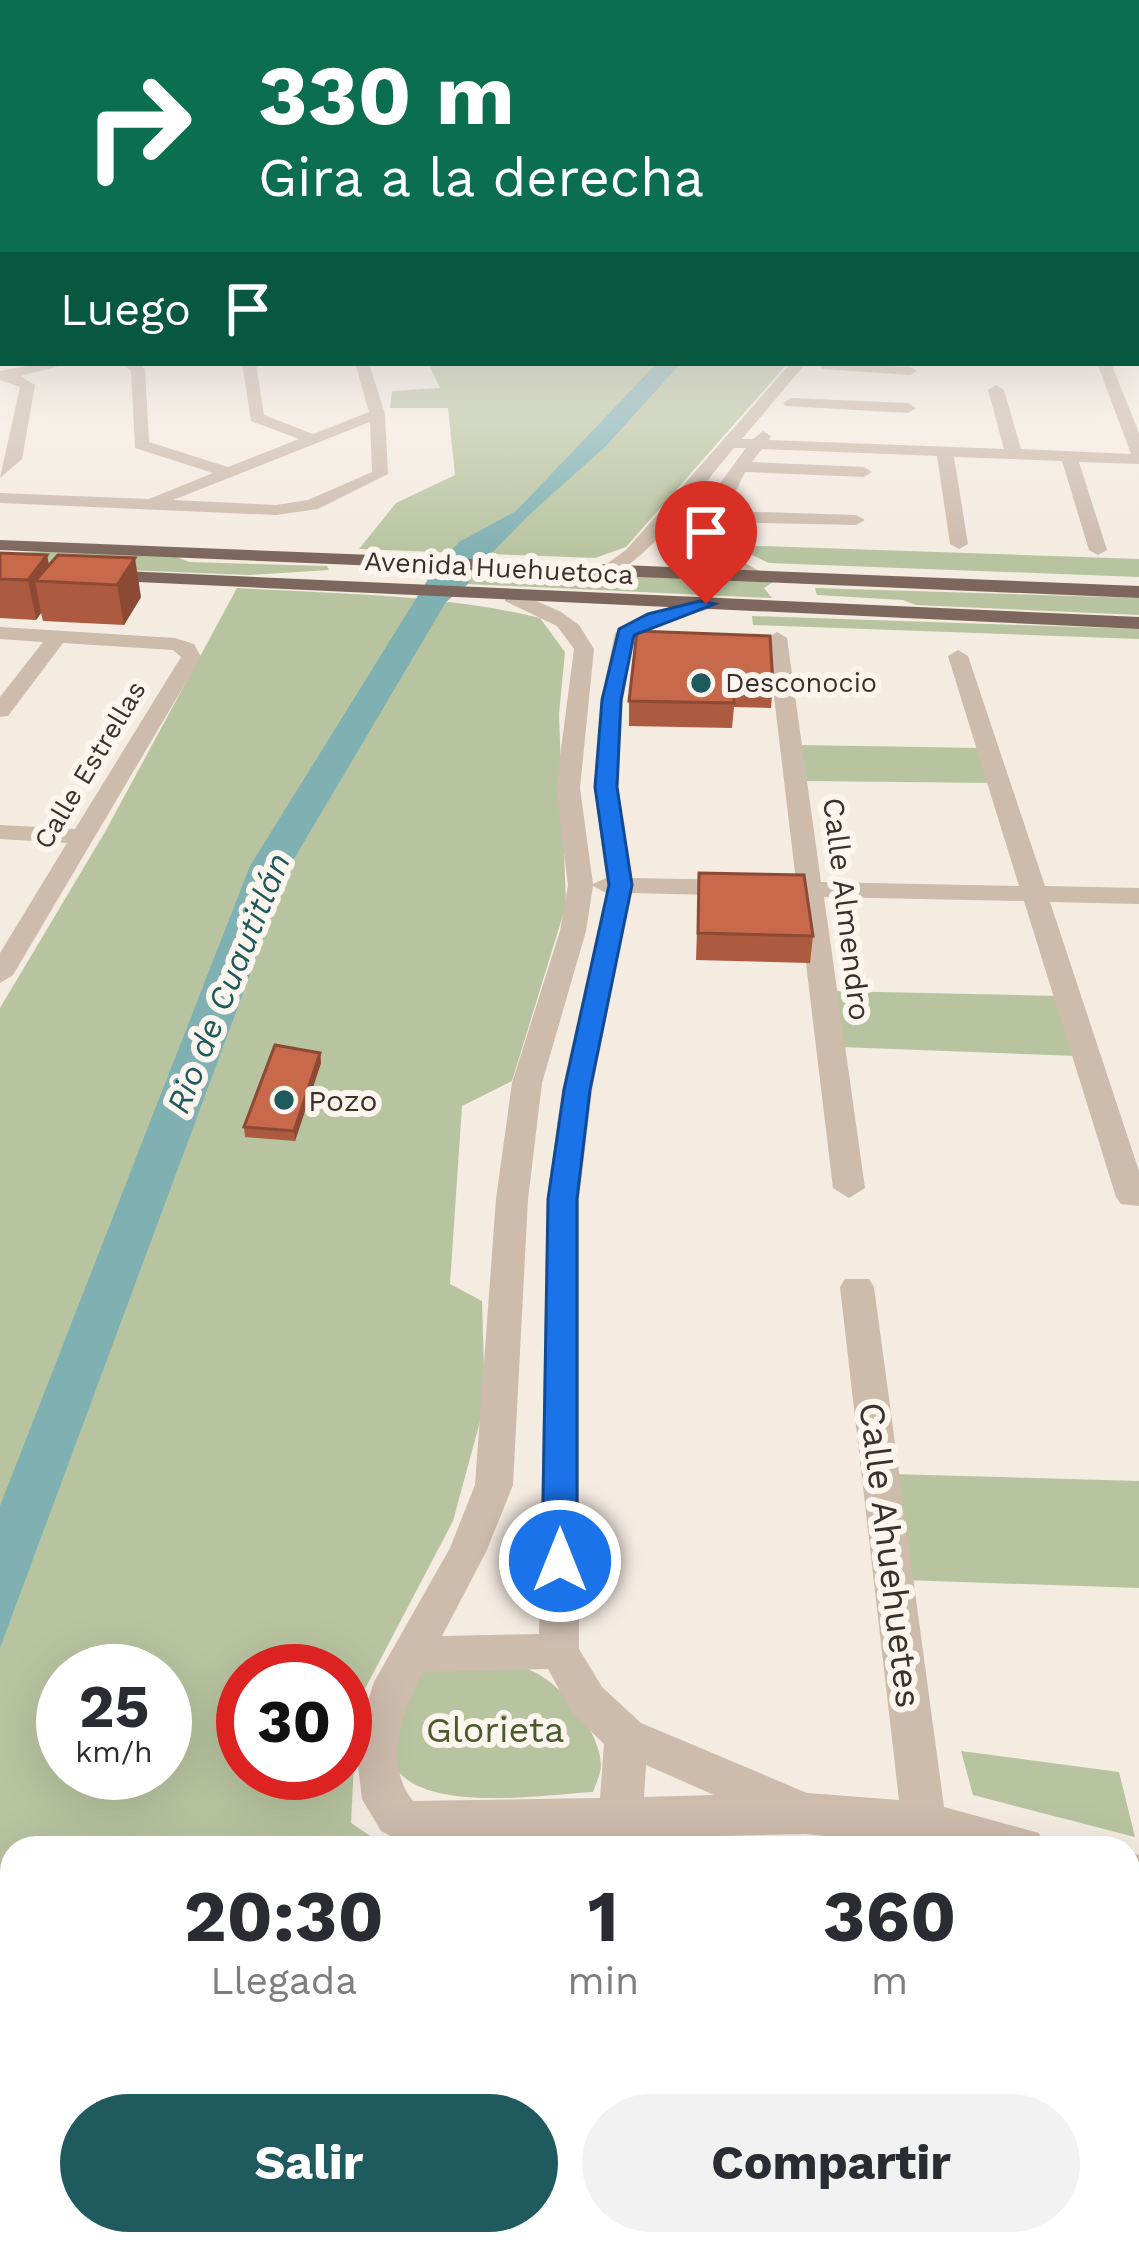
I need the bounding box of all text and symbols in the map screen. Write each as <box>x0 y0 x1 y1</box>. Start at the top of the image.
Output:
text: 330 m <box>258 46 515 144</box>
icon: right <box>60 48 216 204</box>
text: Gira a la derecha <box>258 146 704 209</box>
icon: arrive <box>215 276 281 342</box>
text: Luego <box>60 283 191 336</box>
pin <box>655 481 757 604</box>
icon: arrive <box>673 499 739 565</box>
street label: Avenida Huehuetoca <box>364 545 634 591</box>
place label: Desconocio <box>725 667 877 699</box>
marker: Desconocio <box>688 670 714 696</box>
street label: Calle Estrellas <box>27 675 153 855</box>
street label: Calle Almendro <box>816 796 878 1022</box>
water label: Rio de Cuautitlán <box>158 847 298 1119</box>
place label: Pozo <box>308 1083 378 1118</box>
marker: Pozo <box>271 1087 297 1113</box>
street label: Calle Ahuehuetes <box>850 1400 930 1710</box>
position arrow <box>497 1498 623 1624</box>
speed limit sign: 30 <box>216 1644 372 1800</box>
text: 25 <box>79 1671 149 1742</box>
park label: Glorieta <box>426 1709 564 1751</box>
text: km/h <box>75 1734 153 1769</box>
text: 20:30 <box>184 1874 384 1958</box>
text: 1 <box>588 1874 619 1958</box>
text: 360 <box>823 1874 956 1958</box>
text: Llegada <box>210 1958 357 2003</box>
text: min <box>567 1958 639 2003</box>
text: m <box>871 1958 908 2003</box>
button: Salir <box>60 2094 558 2232</box>
button: Compartir <box>582 2094 1080 2232</box>

